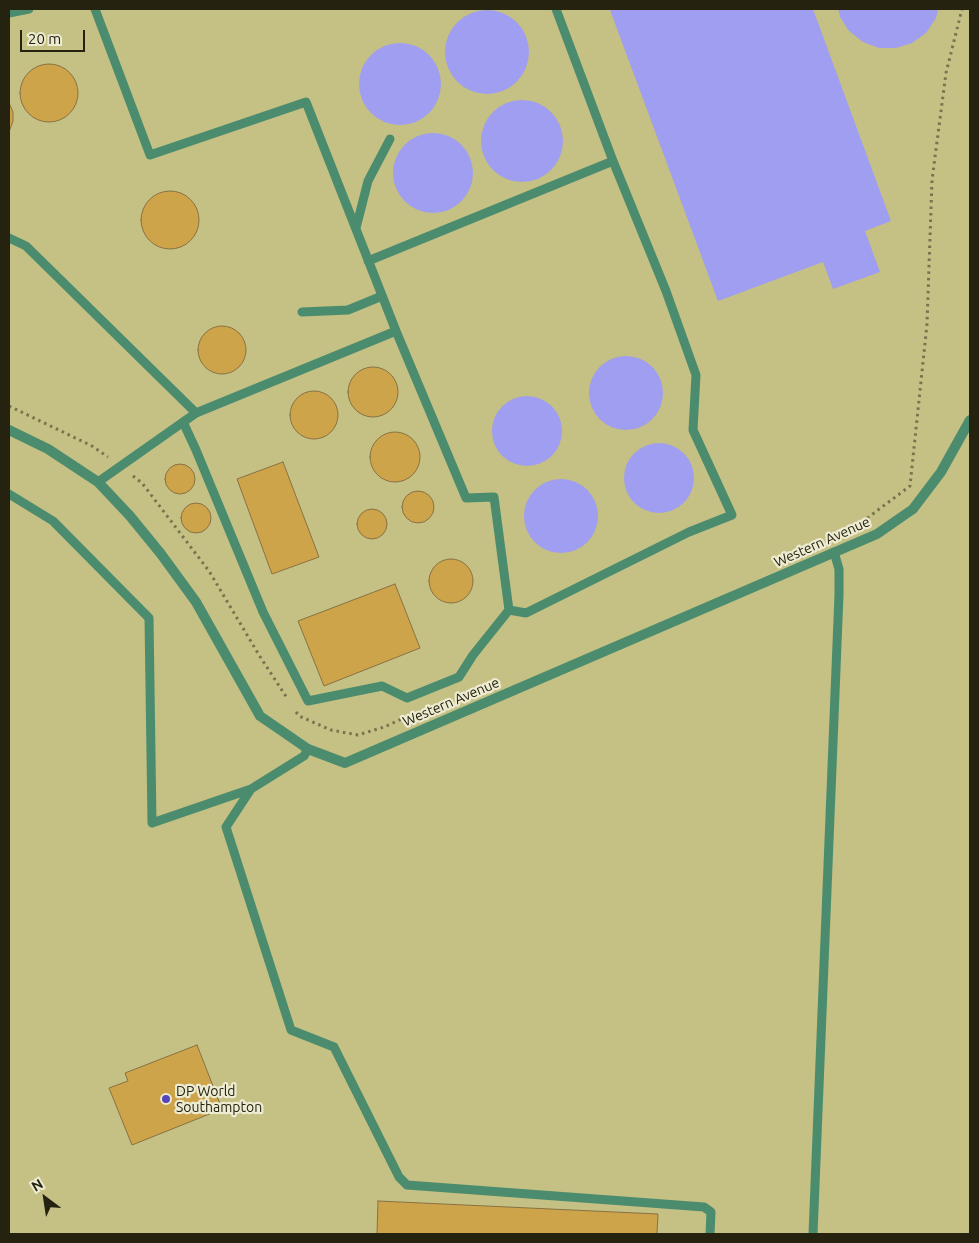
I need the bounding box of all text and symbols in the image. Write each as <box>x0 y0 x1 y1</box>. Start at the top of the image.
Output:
scale bar <box>22 20 88 52</box>
text: 20 m <box>28 30 61 47</box>
street label: Western Avenue <box>771 513 873 571</box>
street label: Western Avenue <box>400 674 502 730</box>
place label: DP World Southampton <box>176 1083 262 1116</box>
marker: DP World Southampton <box>160 1093 172 1105</box>
north arrow <box>20 1173 70 1223</box>
text: N <box>29 1176 46 1195</box>

